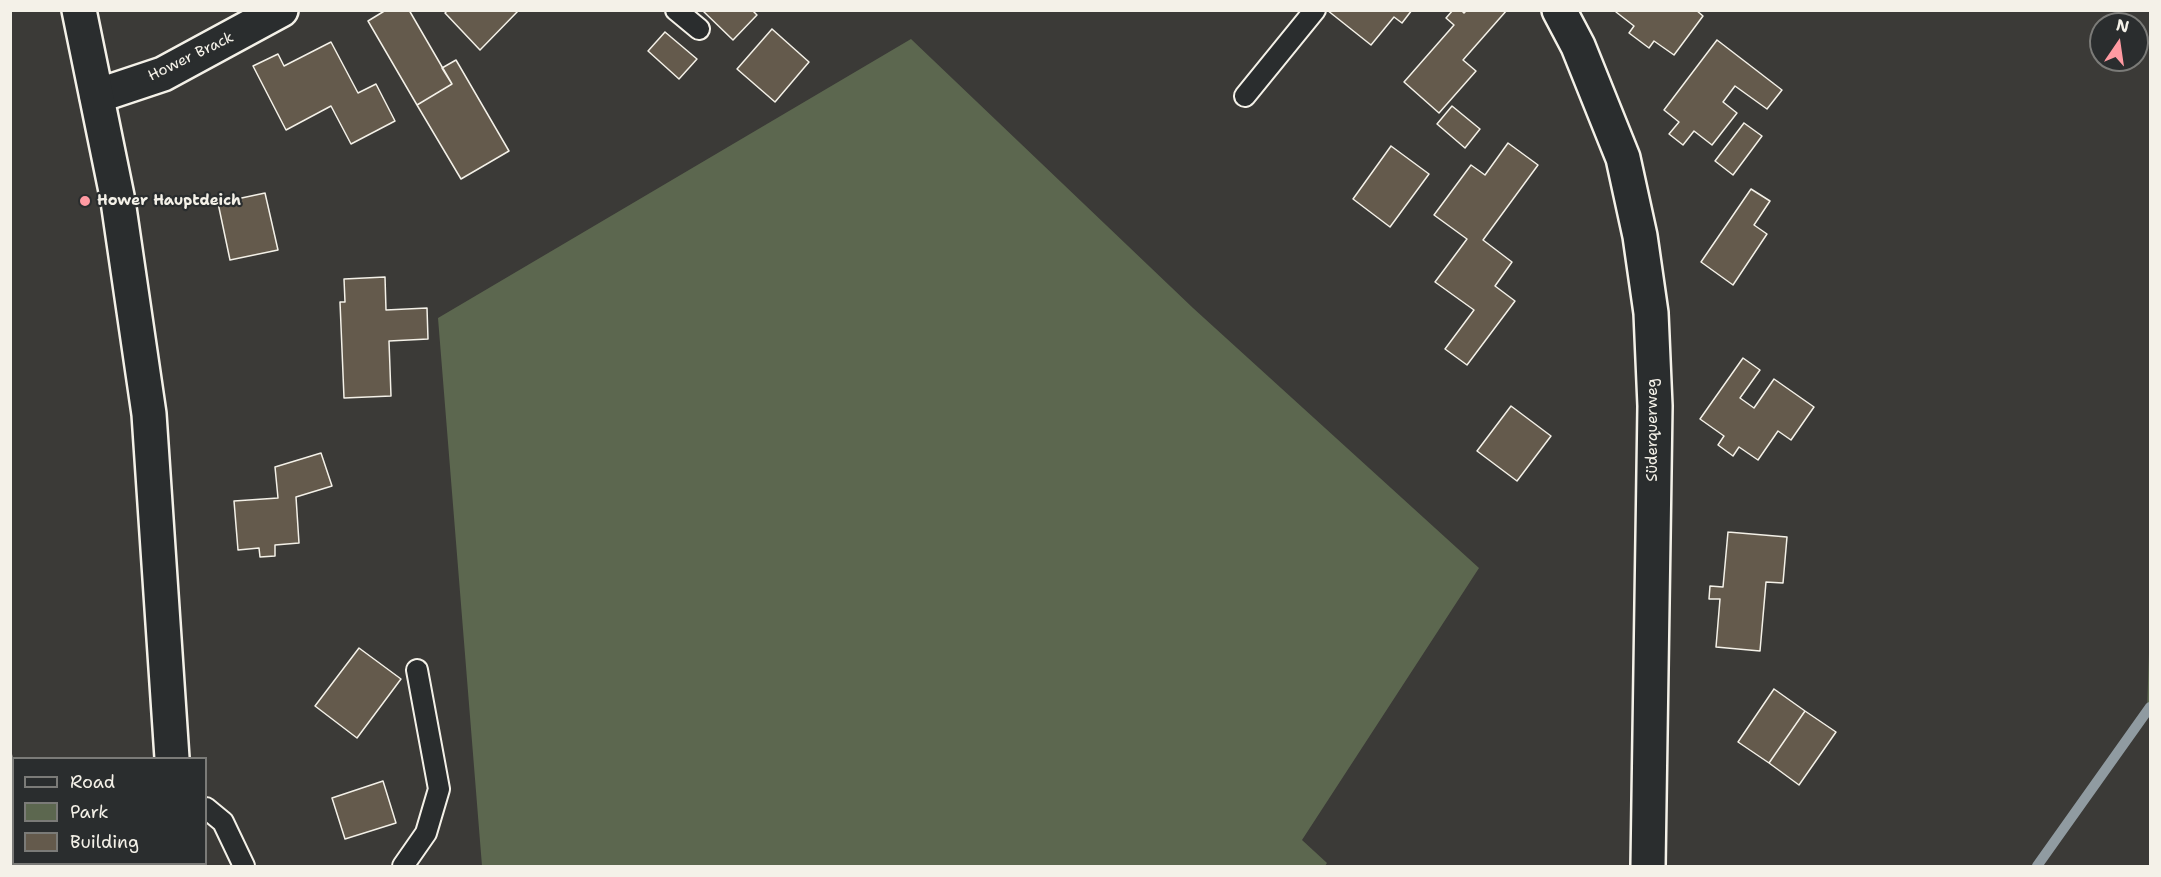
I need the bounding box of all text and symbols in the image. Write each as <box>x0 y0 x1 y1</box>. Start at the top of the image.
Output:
north arrow <box>2089 12 2149 72</box>
text: N <box>2114 14 2131 38</box>
street label: Hower Brack <box>145 29 237 85</box>
place label: Hower Hauptdeich <box>97 192 241 210</box>
marker: Hower Hauptdeich <box>78 194 92 208</box>
street label: Süderquerweg <box>1644 378 1662 482</box>
legend <box>12 757 207 865</box>
text: Road <box>70 770 115 794</box>
text: Park <box>70 800 109 824</box>
text: Building <box>70 830 139 854</box>

